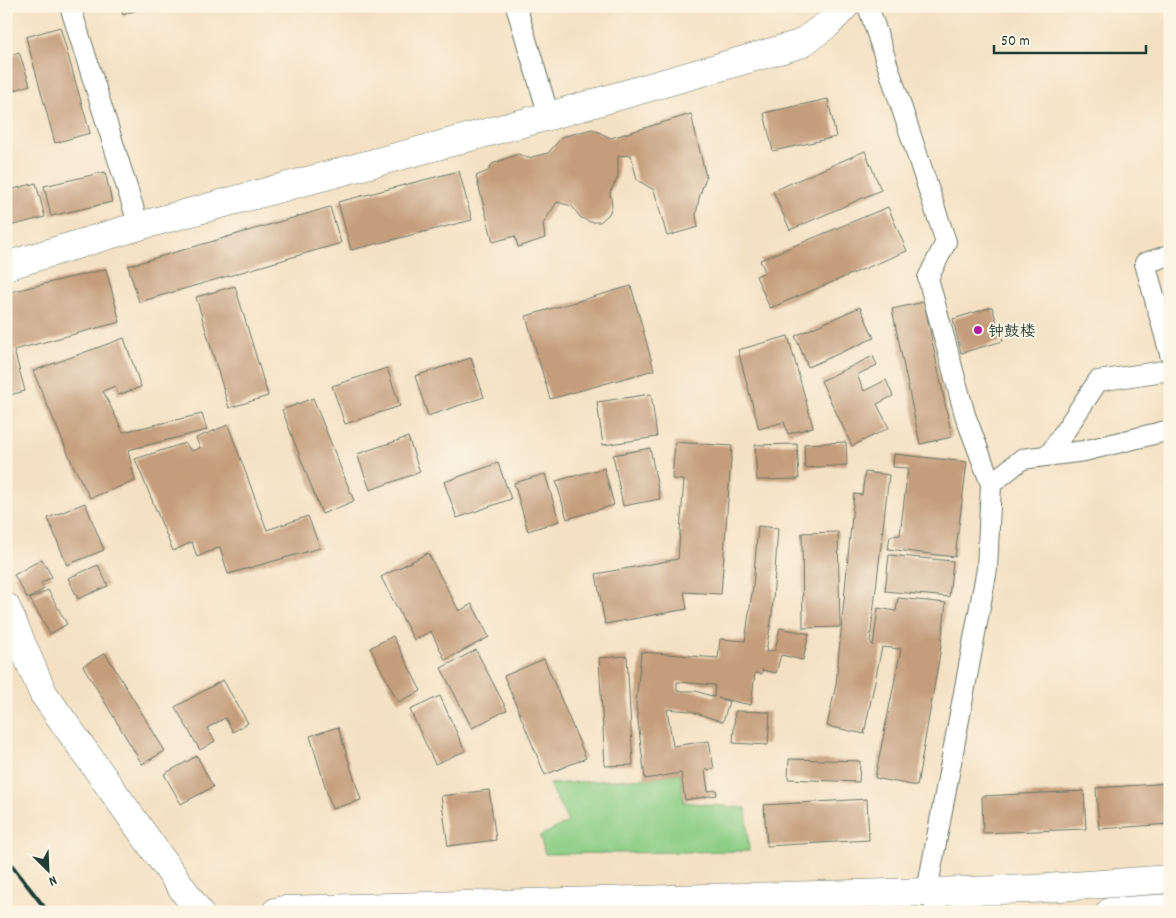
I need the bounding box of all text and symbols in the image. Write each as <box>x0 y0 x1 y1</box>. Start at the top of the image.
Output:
scale bar <box>994 22 1146 54</box>
text: 50 m <box>1001 31 1030 53</box>
place label: 钟鼓楼 <box>988 321 1036 344</box>
marker: 钟鼓楼 <box>972 324 984 336</box>
north arrow <box>22 846 72 896</box>
text: N <box>45 870 60 891</box>

